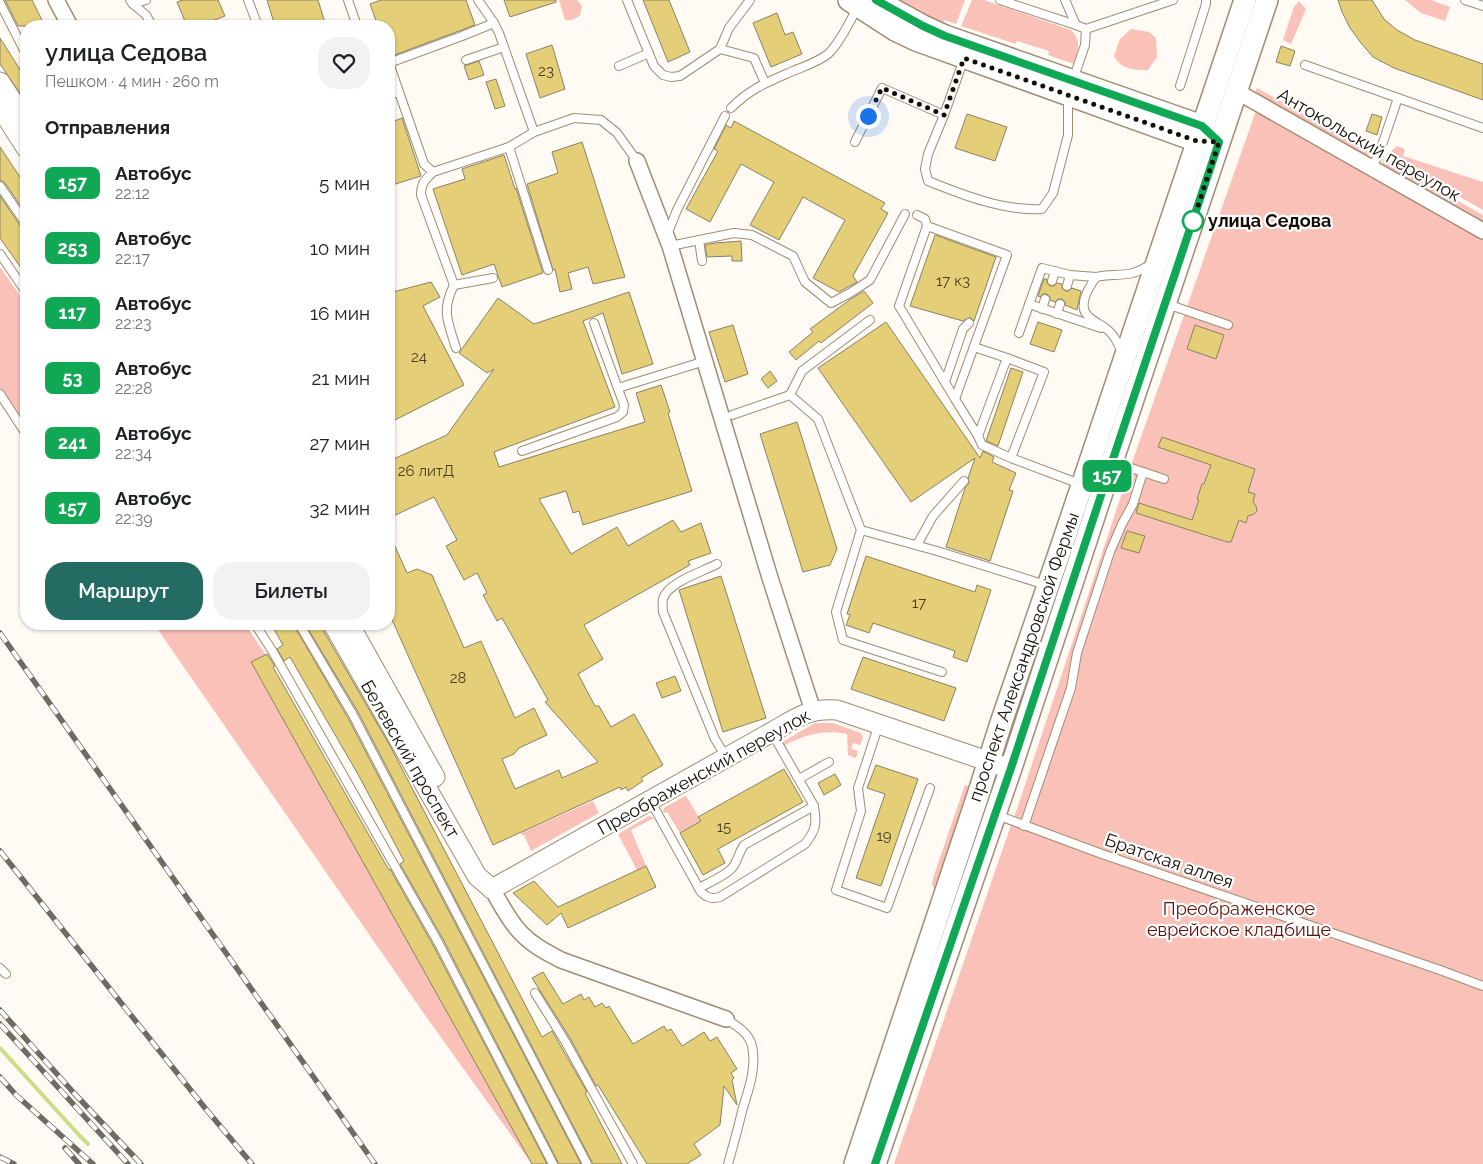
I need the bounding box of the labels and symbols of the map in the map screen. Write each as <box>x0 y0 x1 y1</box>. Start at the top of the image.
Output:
house number: 23 <box>538 62 554 80</box>
street label: Антокольский переулок <box>1274 83 1465 206</box>
your location <box>856 104 881 129</box>
marker: улица Седова <box>1182 210 1204 232</box>
place label: улица Седова <box>1208 210 1331 231</box>
house number: 17 к3 <box>936 272 970 290</box>
house number: 24 <box>411 348 427 366</box>
line badge: 157 <box>1078 460 1136 492</box>
house number: 26 литД <box>398 462 454 480</box>
street label: проспект Александровской Фермы <box>964 509 1083 804</box>
house number: 17 <box>912 594 926 612</box>
house number: 28 <box>450 669 466 687</box>
street label: Белевский проспект <box>357 676 464 842</box>
street label: Преображенский переулок <box>594 704 814 839</box>
house number: 15 <box>717 818 731 836</box>
house number: 19 <box>876 827 892 845</box>
street label: Братская аллея <box>1102 829 1236 892</box>
park label: Преображенское еврейское кладбище <box>1147 898 1331 940</box>

